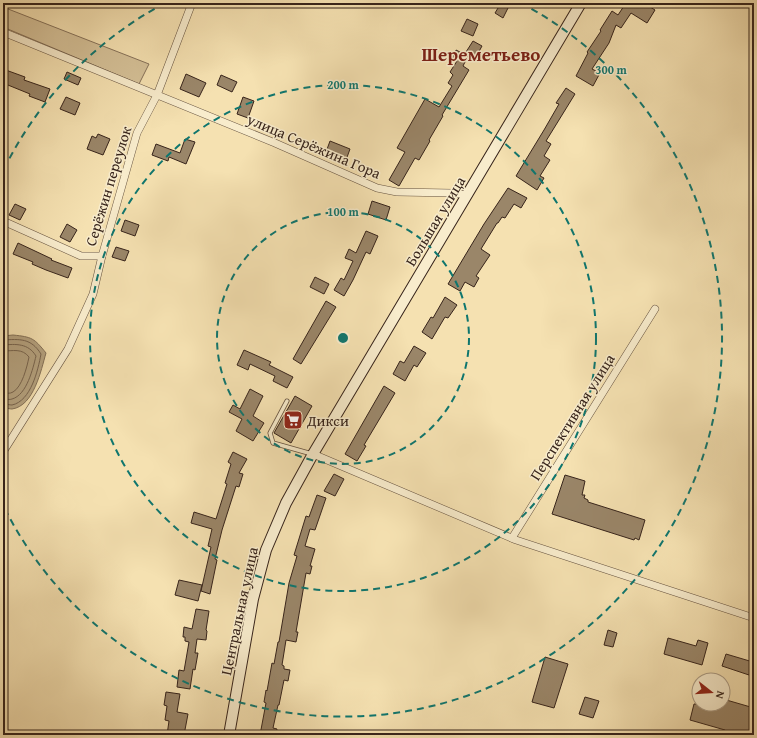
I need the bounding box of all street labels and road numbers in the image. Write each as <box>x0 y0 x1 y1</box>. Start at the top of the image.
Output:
street label: улица Серёжина Гора <box>243 108 385 184</box>
street label: Серёжин переулок <box>80 123 136 248</box>
street label: Большая улица <box>400 171 471 270</box>
street label: Перспективная улица <box>525 349 620 484</box>
street label: Центральная улица <box>215 544 263 677</box>

